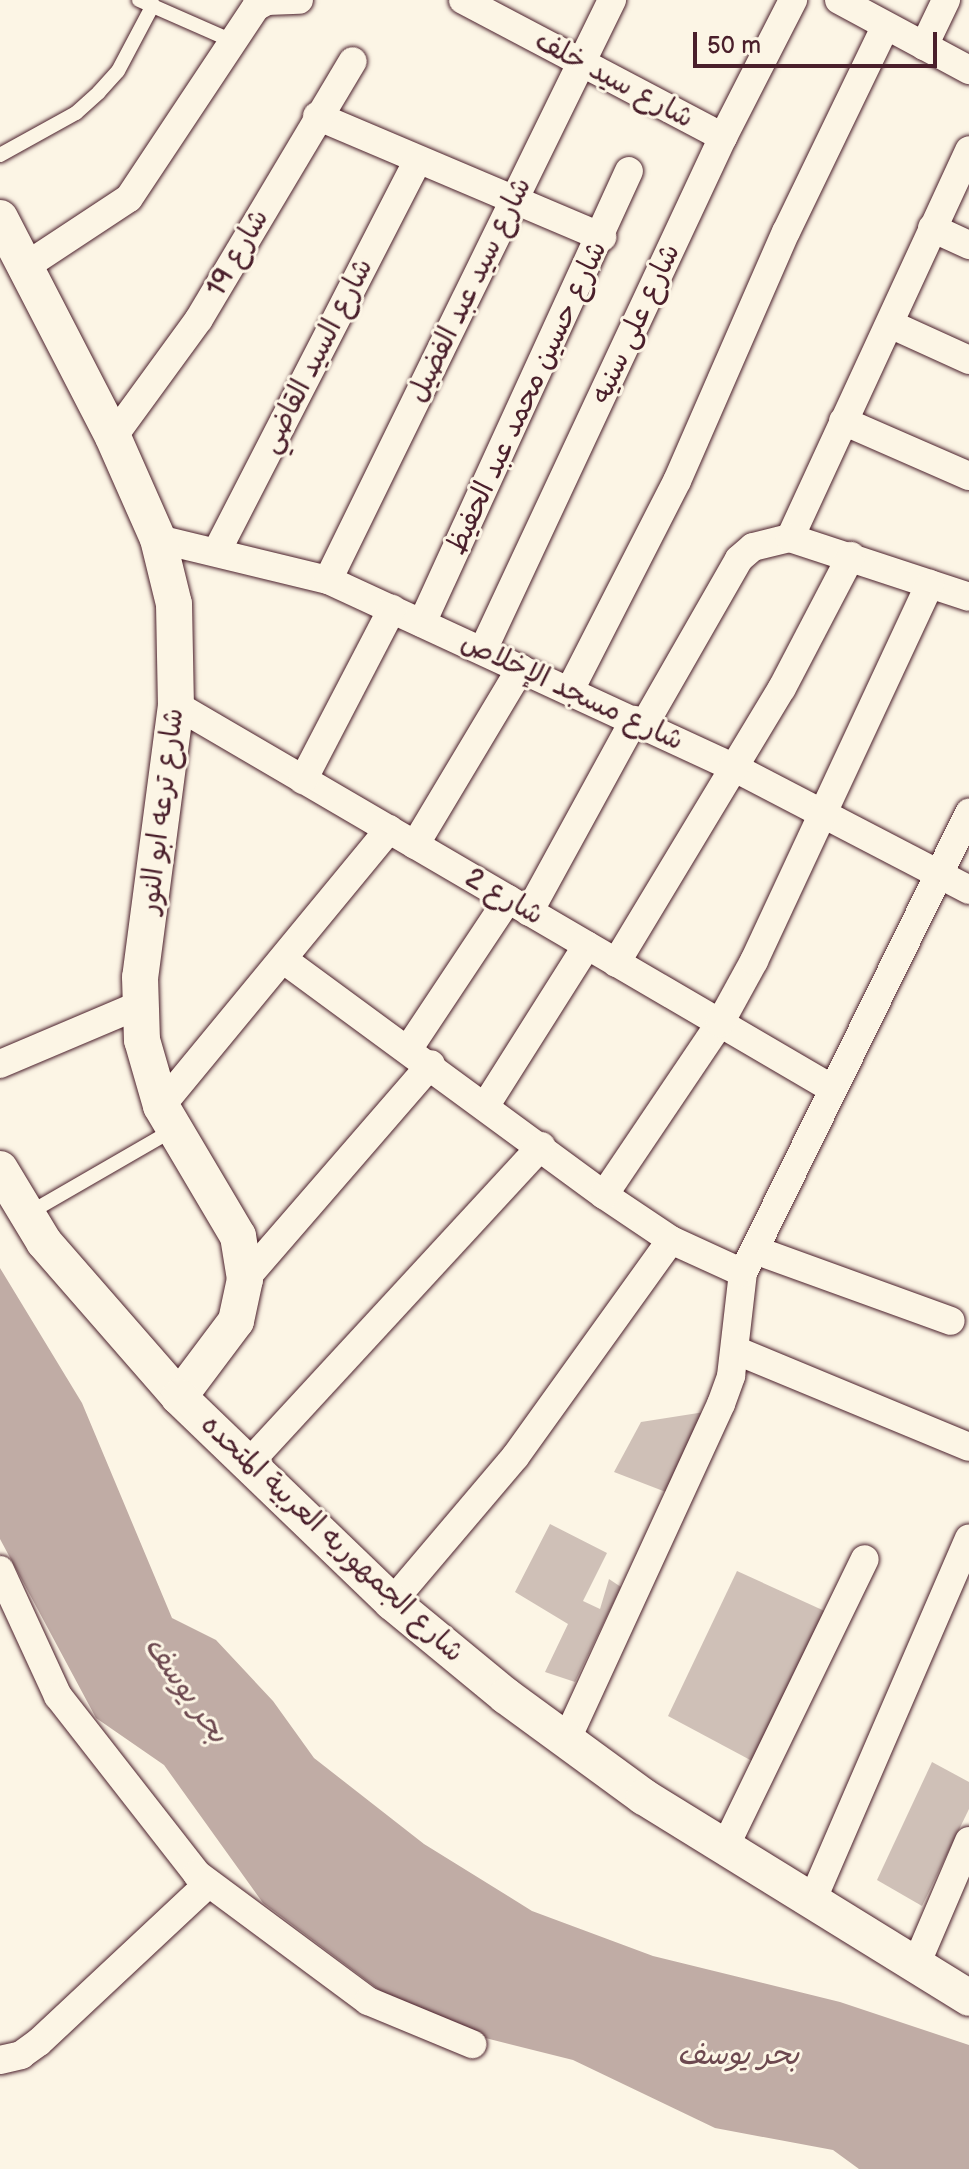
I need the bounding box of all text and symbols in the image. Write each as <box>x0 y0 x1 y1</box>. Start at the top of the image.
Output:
scale bar <box>697 16 941 66</box>
street label: شارع سيد خلف <box>529 24 699 136</box>
text: 50 m <box>707 31 761 60</box>
street label: شارع سيد عبد الفضيل <box>401 172 539 408</box>
street label: شارع 19 <box>200 203 276 303</box>
street label: شارع حسين محمد عبد الحفيظ <box>440 236 614 560</box>
street label: شارع على سنيه <box>584 239 688 409</box>
street label: شارع السيد القاضي <box>253 253 381 459</box>
street label: شارع مسجد الإخلاص <box>456 626 688 758</box>
street label: شارع ترعه ابو النور <box>133 706 191 916</box>
street label: شارع 2 <box>459 861 549 933</box>
street label: شارع الجمهوريه العربية المتحده <box>194 1408 470 1670</box>
water label: بحر يوسف <box>136 1630 236 1750</box>
water label: بحر يوسف <box>677 2037 799 2073</box>

